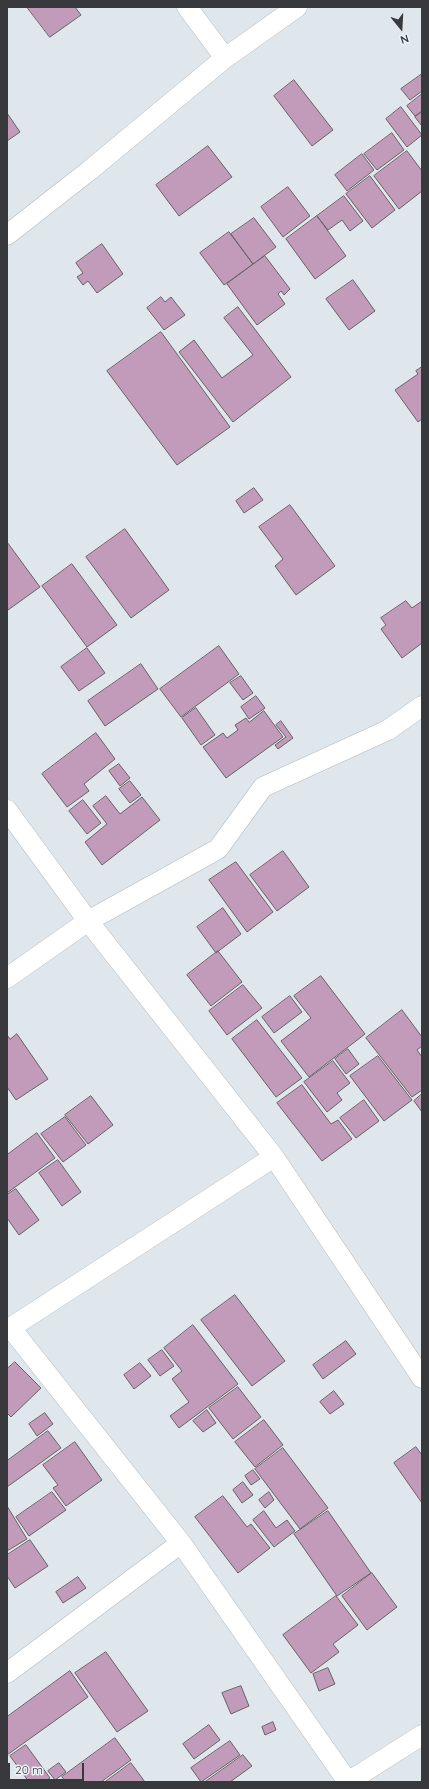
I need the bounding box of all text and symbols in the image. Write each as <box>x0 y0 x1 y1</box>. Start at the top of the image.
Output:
north arrow <box>381 8 421 48</box>
text: N <box>399 32 411 47</box>
scale bar <box>10 1755 86 1781</box>
text: 20 m <box>15 1762 43 1777</box>

